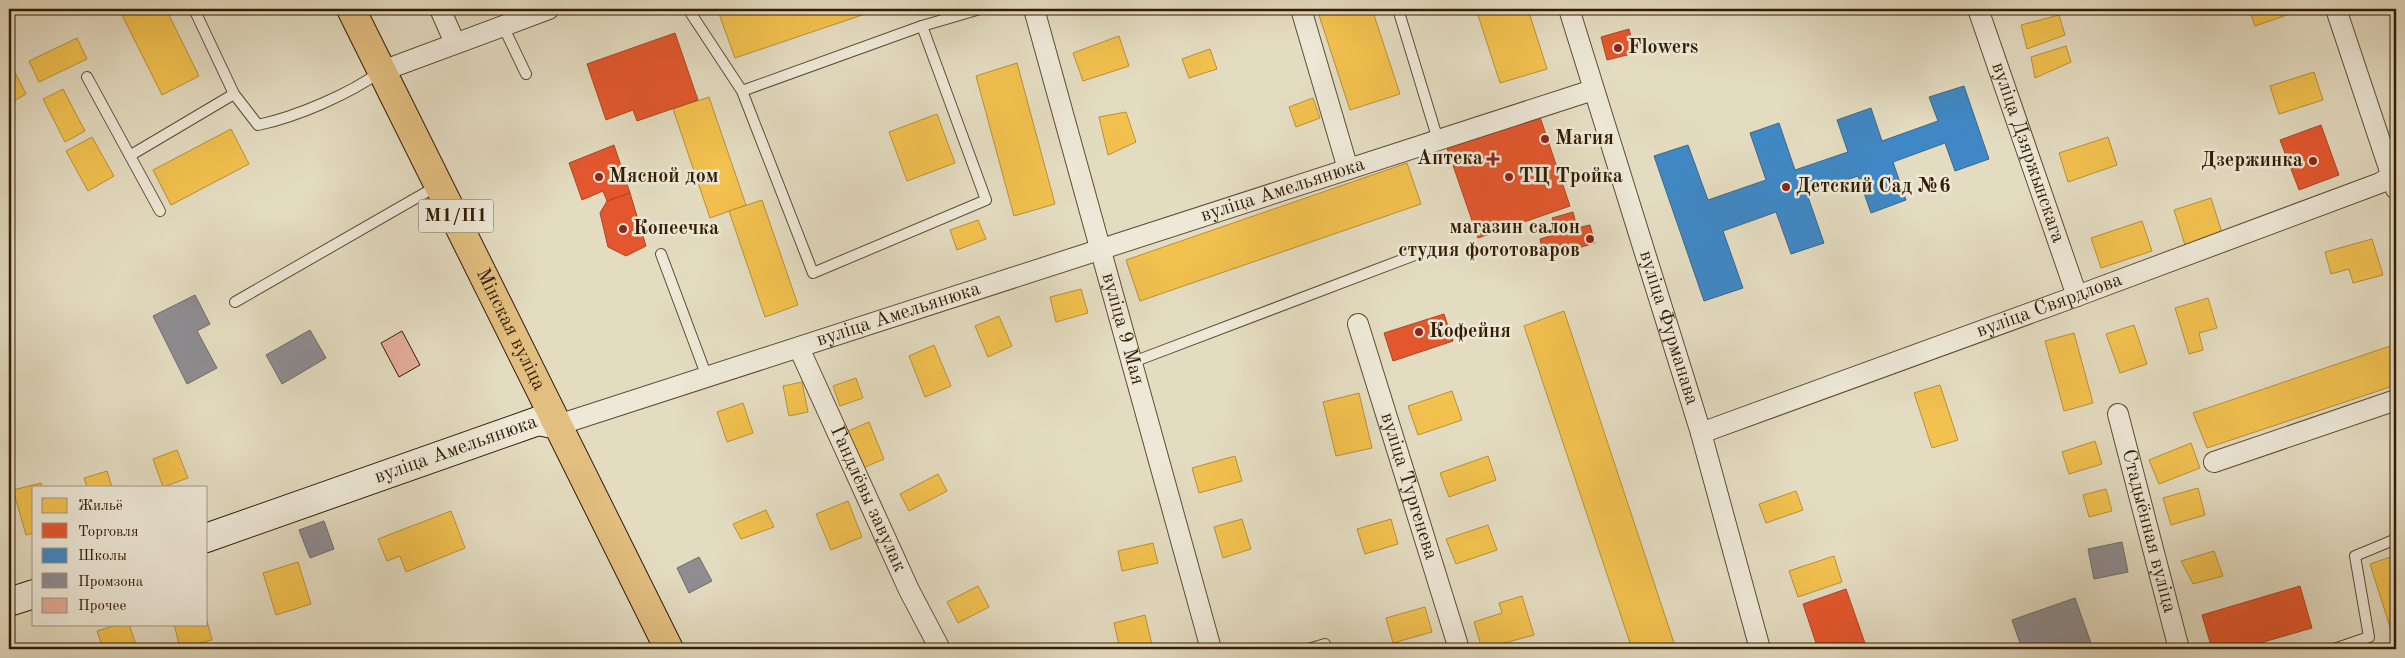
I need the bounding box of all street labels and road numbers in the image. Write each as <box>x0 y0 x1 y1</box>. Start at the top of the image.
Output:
street label: вуліца Дзяржынскага <box>1987 60 2068 246</box>
street label: вуліца Амельянюка <box>1199 154 1368 226</box>
road number: М1/П1 <box>418 200 494 232</box>
street label: вуліца Фурманава <box>1635 248 1702 408</box>
street label: Мінская вуліца <box>472 265 549 394</box>
street label: вуліца Свярдлова <box>1974 270 2125 342</box>
street label: вуліца 9 Мая <box>1097 271 1148 387</box>
street label: вуліца Амельянюка <box>814 279 983 351</box>
street label: вуліца Тургенева <box>1376 410 1441 562</box>
street label: вуліца Амельянюка <box>372 412 540 488</box>
street label: Гандлёвы завулак <box>826 423 909 575</box>
street label: Стадыённая вуліца <box>2118 447 2179 615</box>

